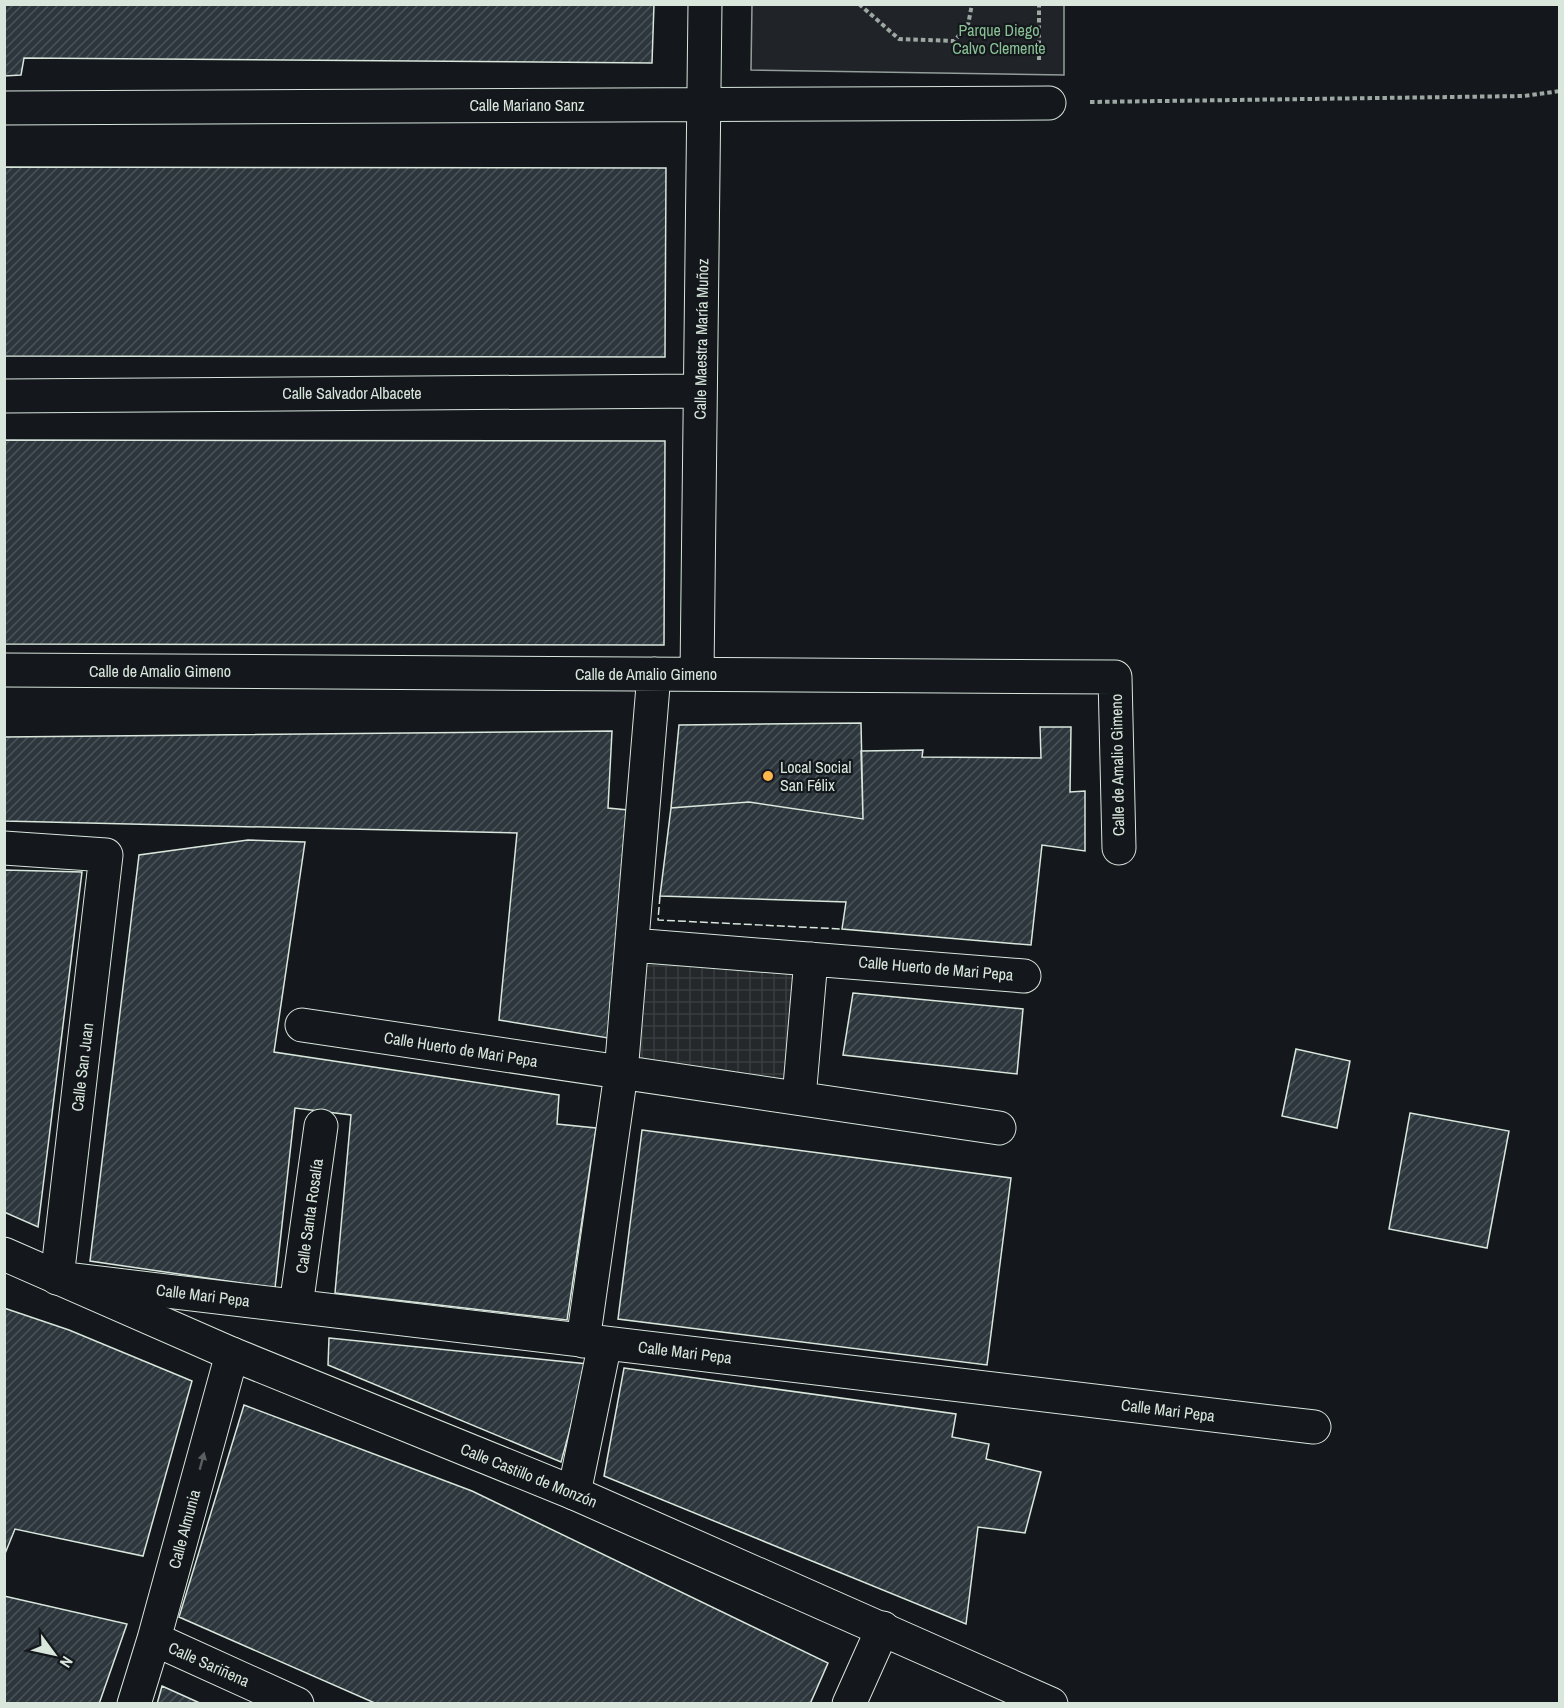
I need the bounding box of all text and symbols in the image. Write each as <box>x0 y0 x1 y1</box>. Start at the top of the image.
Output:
park label: Parque Diego Calvo Clemente <box>952 19 1046 59</box>
street label: Calle Mariano Sanz <box>469 94 585 116</box>
street label: Calle Maestra María Muñoz <box>689 258 713 420</box>
street label: Calle Salvador Albacete <box>282 382 422 404</box>
street label: Calle de Amalio Gimeno <box>89 660 231 682</box>
street label: Calle de Amalio Gimeno <box>575 663 717 685</box>
street label: Calle de Amalio Gimeno <box>1105 694 1129 836</box>
place label: Local Social San Félix <box>780 756 852 796</box>
marker: Local Social San Félix <box>761 769 775 783</box>
street label: Calle Huerto de Mari Pepa <box>858 950 1015 986</box>
street label: Calle San Juan <box>66 1021 98 1113</box>
street label: Calle Huerto de Mari Pepa <box>383 1026 540 1072</box>
street label: Calle Santa Rosalía <box>290 1156 328 1275</box>
street label: Calle Mari Pepa <box>155 1278 252 1312</box>
street label: Calle Mari Pepa <box>637 1335 734 1369</box>
street label: Calle Mari Pepa <box>1120 1393 1217 1427</box>
street label: Calle Castillo de Monzón <box>457 1437 601 1513</box>
one-way arrow <box>198 1452 208 1470</box>
street label: Calle Almunia <box>163 1486 205 1571</box>
north arrow <box>24 1624 84 1684</box>
street label: Calle Sariñena <box>165 1636 254 1692</box>
text: N <box>55 1652 78 1672</box>

